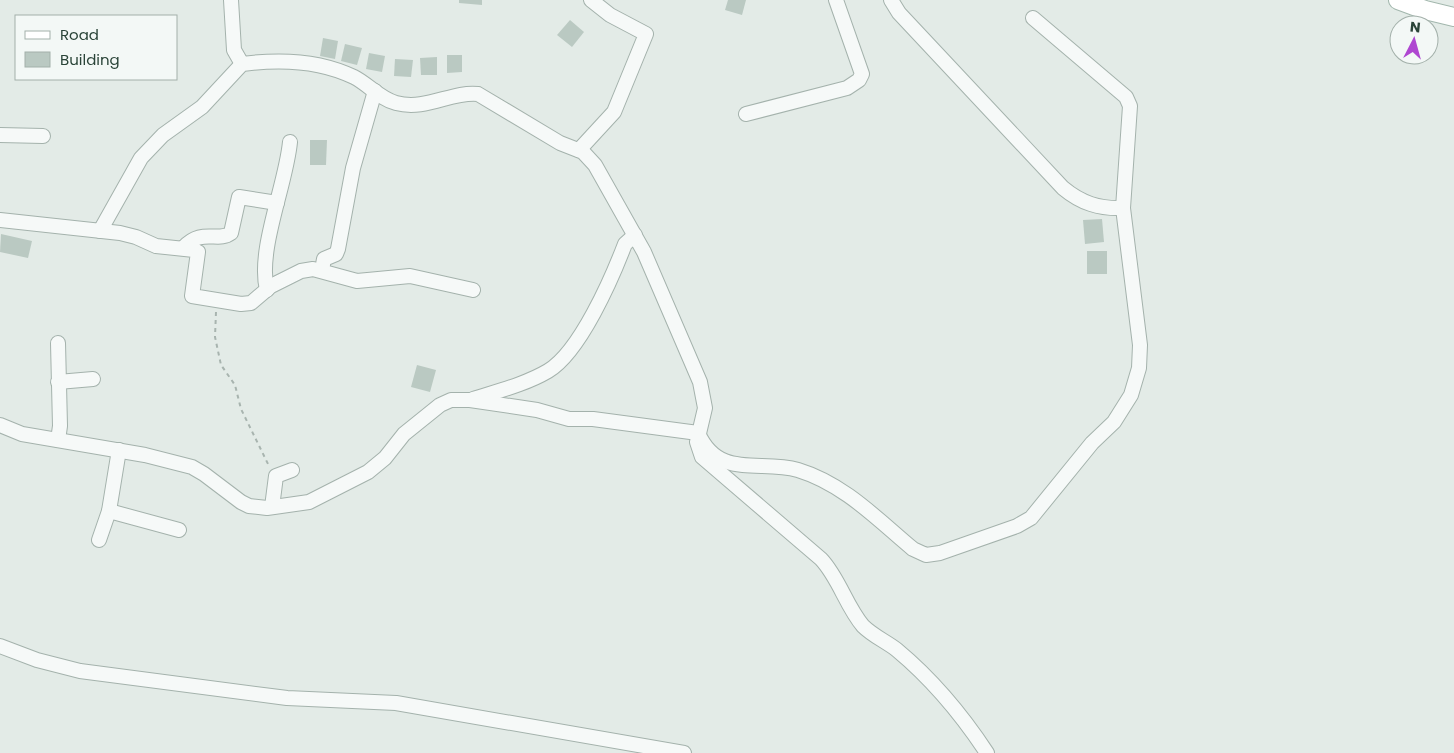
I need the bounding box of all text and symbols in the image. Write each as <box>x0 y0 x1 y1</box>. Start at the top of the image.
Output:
legend <box>15 15 178 80</box>
north arrow <box>1389 15 1439 65</box>
text: N <box>1409 17 1422 38</box>
text: Road <box>60 24 99 45</box>
text: Building <box>60 49 120 70</box>

